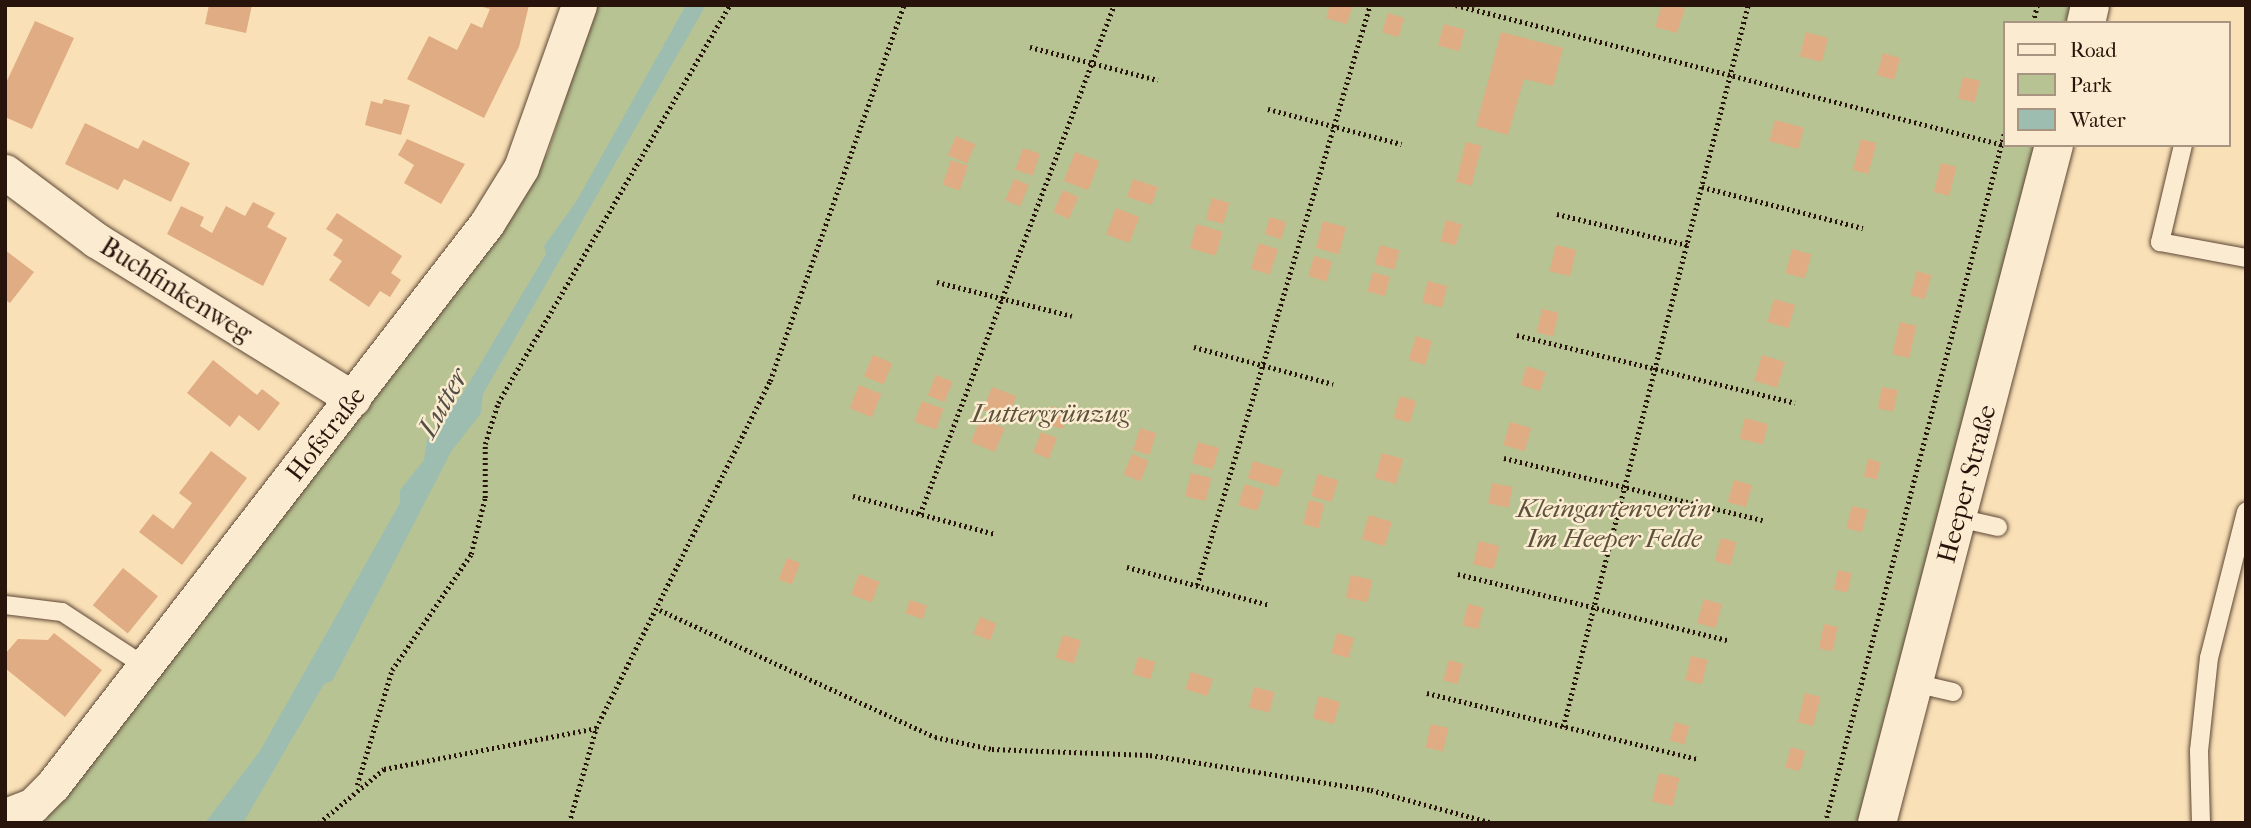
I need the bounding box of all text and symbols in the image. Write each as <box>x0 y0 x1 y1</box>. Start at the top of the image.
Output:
legend <box>2002 21 2230 147</box>
text: Road <box>2070 38 2117 62</box>
text: Park <box>2070 73 2112 97</box>
text: Water <box>2070 108 2126 132</box>
street label: Buchfinkenweg <box>94 231 258 349</box>
water label: Lutter <box>410 363 476 443</box>
street label: Hofstraße <box>280 381 372 487</box>
park label: Luttergrünzug <box>971 398 1129 430</box>
street label: Heeper Straße <box>1931 401 2003 567</box>
park label: Kleingartenverein Im Heeper Felde <box>1517 493 1711 554</box>

